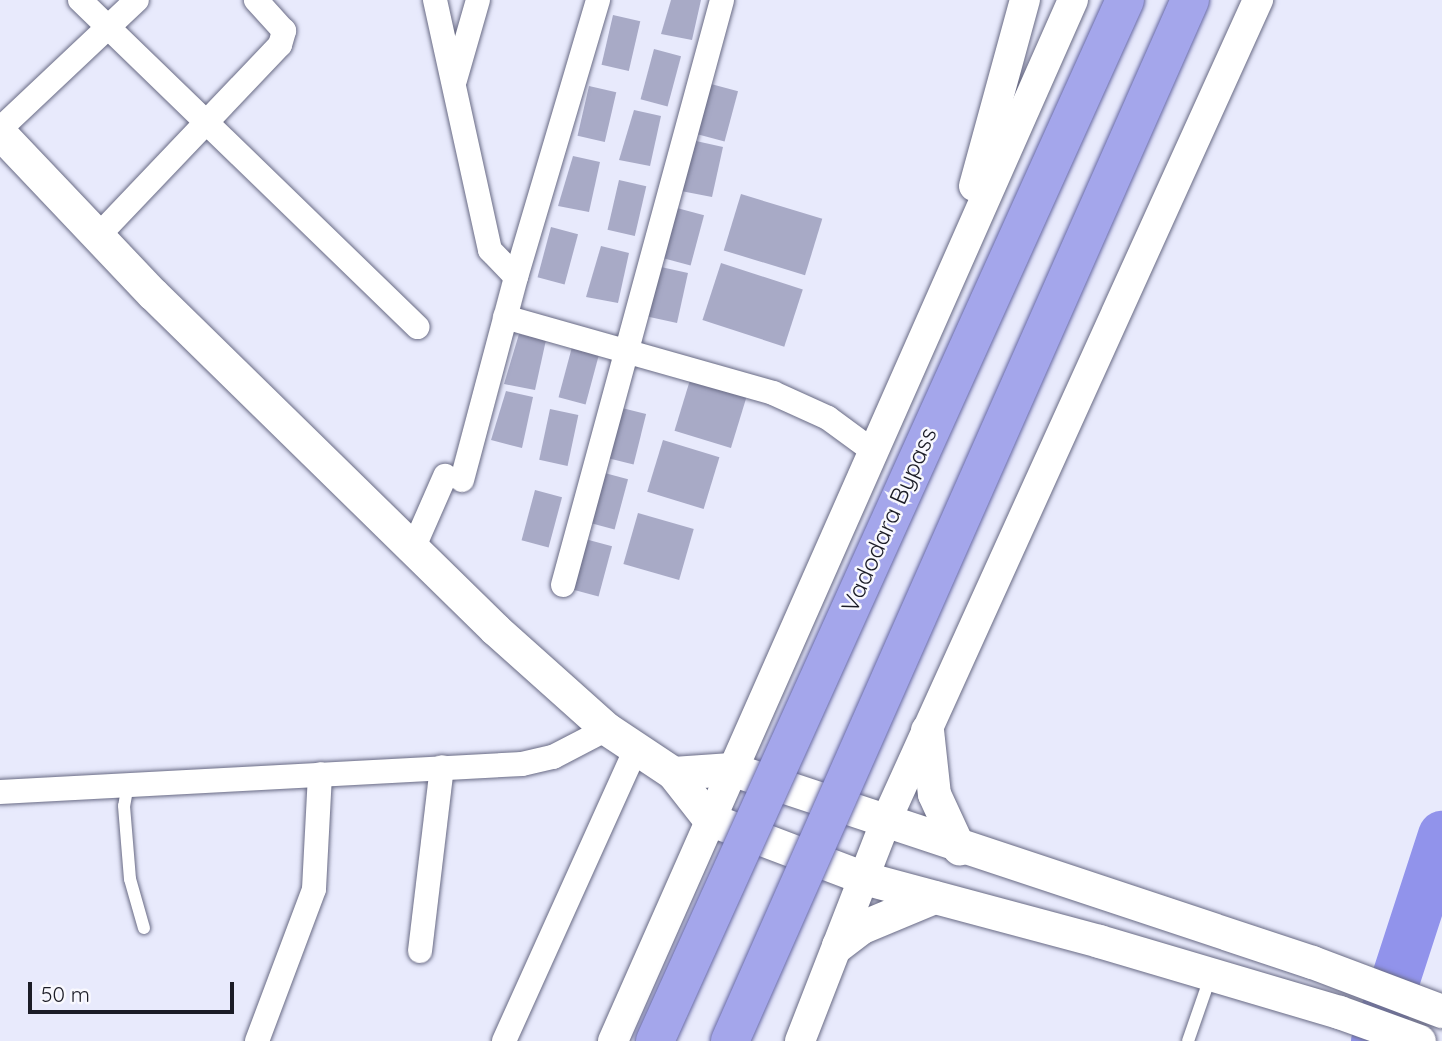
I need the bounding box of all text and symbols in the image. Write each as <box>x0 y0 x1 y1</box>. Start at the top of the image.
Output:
street label: Vadodara Bypass <box>835 423 943 617</box>
scale bar <box>32 968 238 1012</box>
text: 50 m <box>41 981 90 1007</box>

